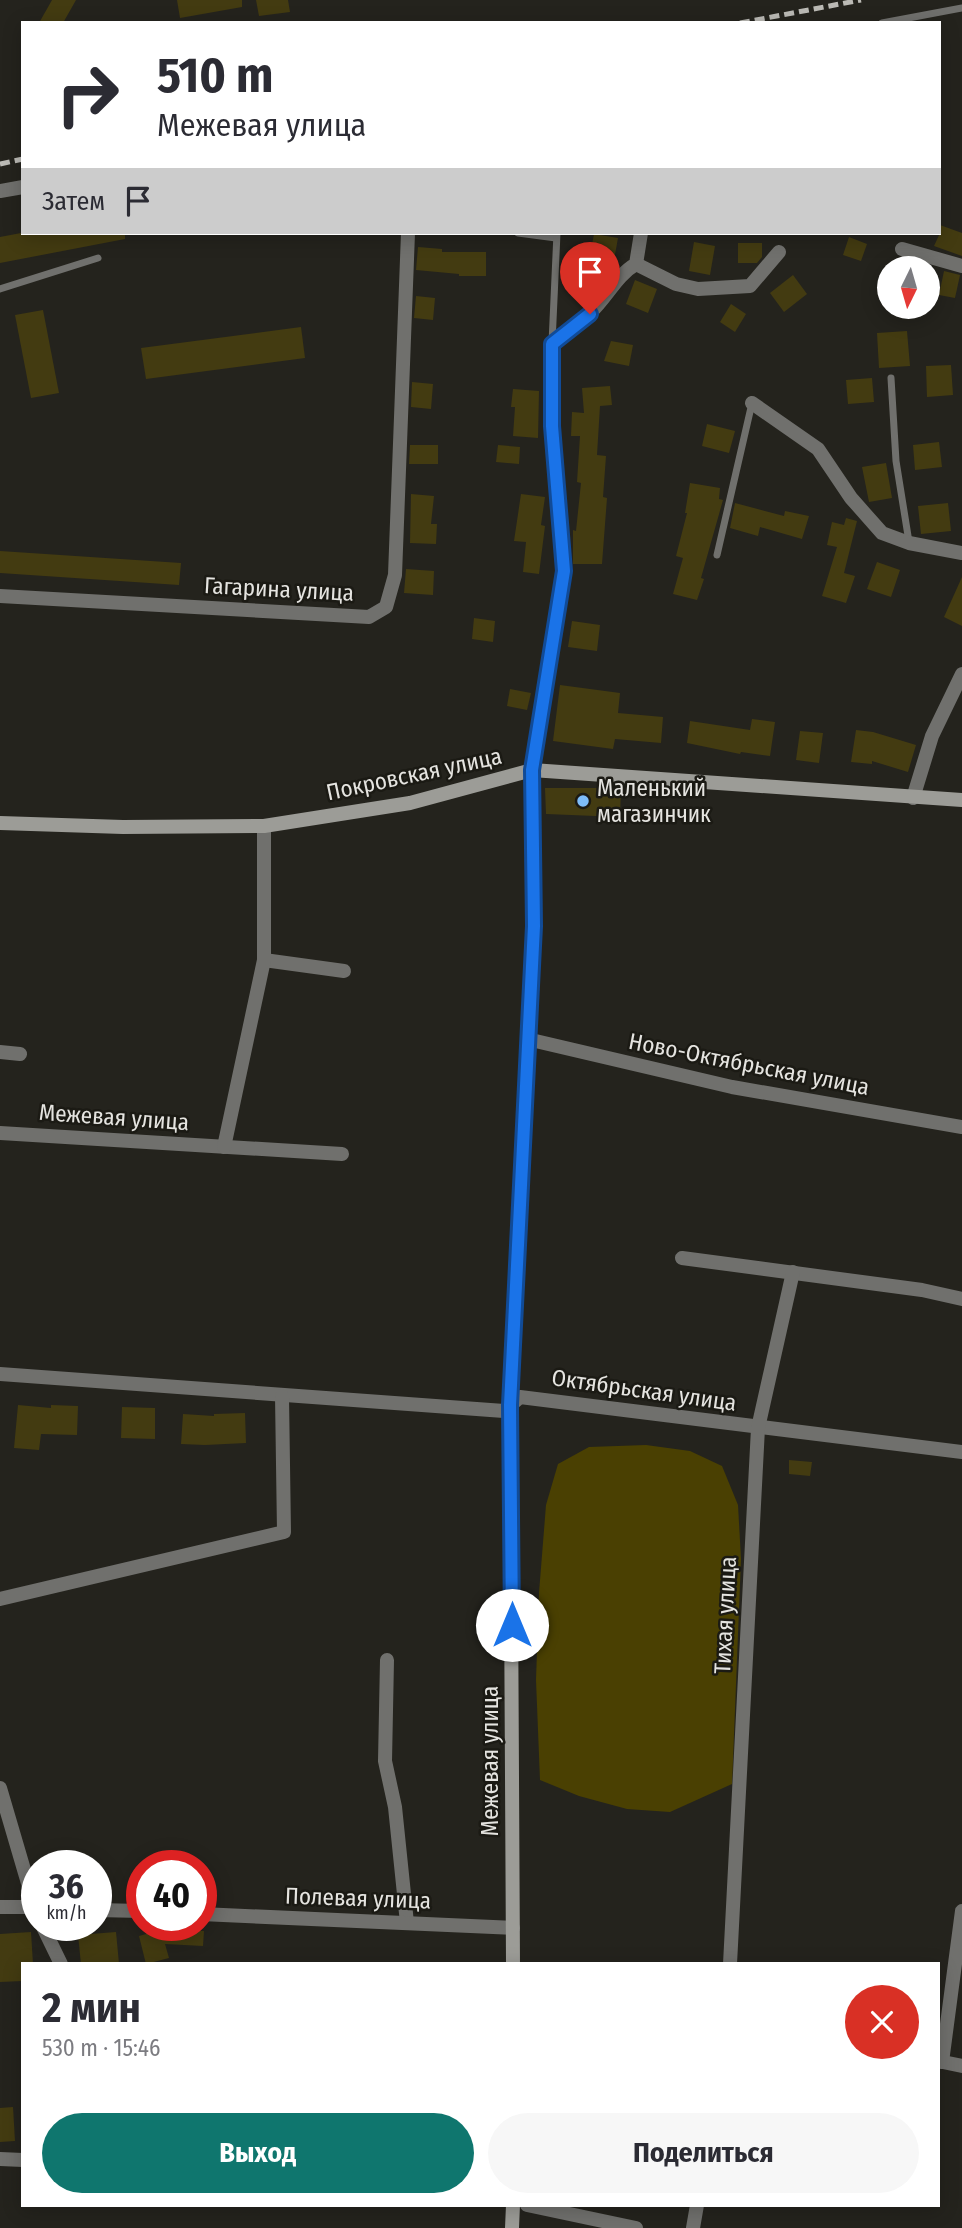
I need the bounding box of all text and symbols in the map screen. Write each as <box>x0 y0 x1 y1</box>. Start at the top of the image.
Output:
text: 510 m <box>157 46 273 105</box>
icon: right <box>42 49 133 140</box>
text: Межевая улица <box>157 106 366 144</box>
icon: arrive <box>119 182 157 220</box>
text: Затем <box>42 186 105 217</box>
pin <box>560 242 620 314</box>
icon: arrive <box>571 253 609 291</box>
north arrow <box>877 256 940 318</box>
map controls <box>877 256 940 319</box>
street label: Гагарина улица <box>203 571 355 607</box>
street label: Покровская улица <box>324 742 504 806</box>
place label: Маленький магазинчик <box>597 774 711 828</box>
marker: Маленький магазинчик <box>575 793 591 809</box>
street label: Ново-Октябрьская улица <box>626 1027 872 1101</box>
street label: Межевая улица <box>38 1098 190 1136</box>
street label: Октябрьская улица <box>550 1363 738 1417</box>
street label: Тихая улица <box>708 1555 742 1675</box>
position arrow <box>475 1588 549 1662</box>
street label: Межевая улица <box>476 1686 504 1836</box>
speed limit sign: 40 <box>126 1850 217 1941</box>
text: 36 <box>49 1865 84 1907</box>
street label: Полевая улица <box>285 1881 431 1915</box>
text: km/h <box>46 1902 87 1924</box>
text: 2 мин <box>42 1983 141 2033</box>
button: close <box>845 1985 919 2059</box>
text: 530 m · 15:46 <box>42 2034 160 2062</box>
button: Выход <box>42 2113 474 2193</box>
button: Поделиться <box>488 2113 919 2193</box>

